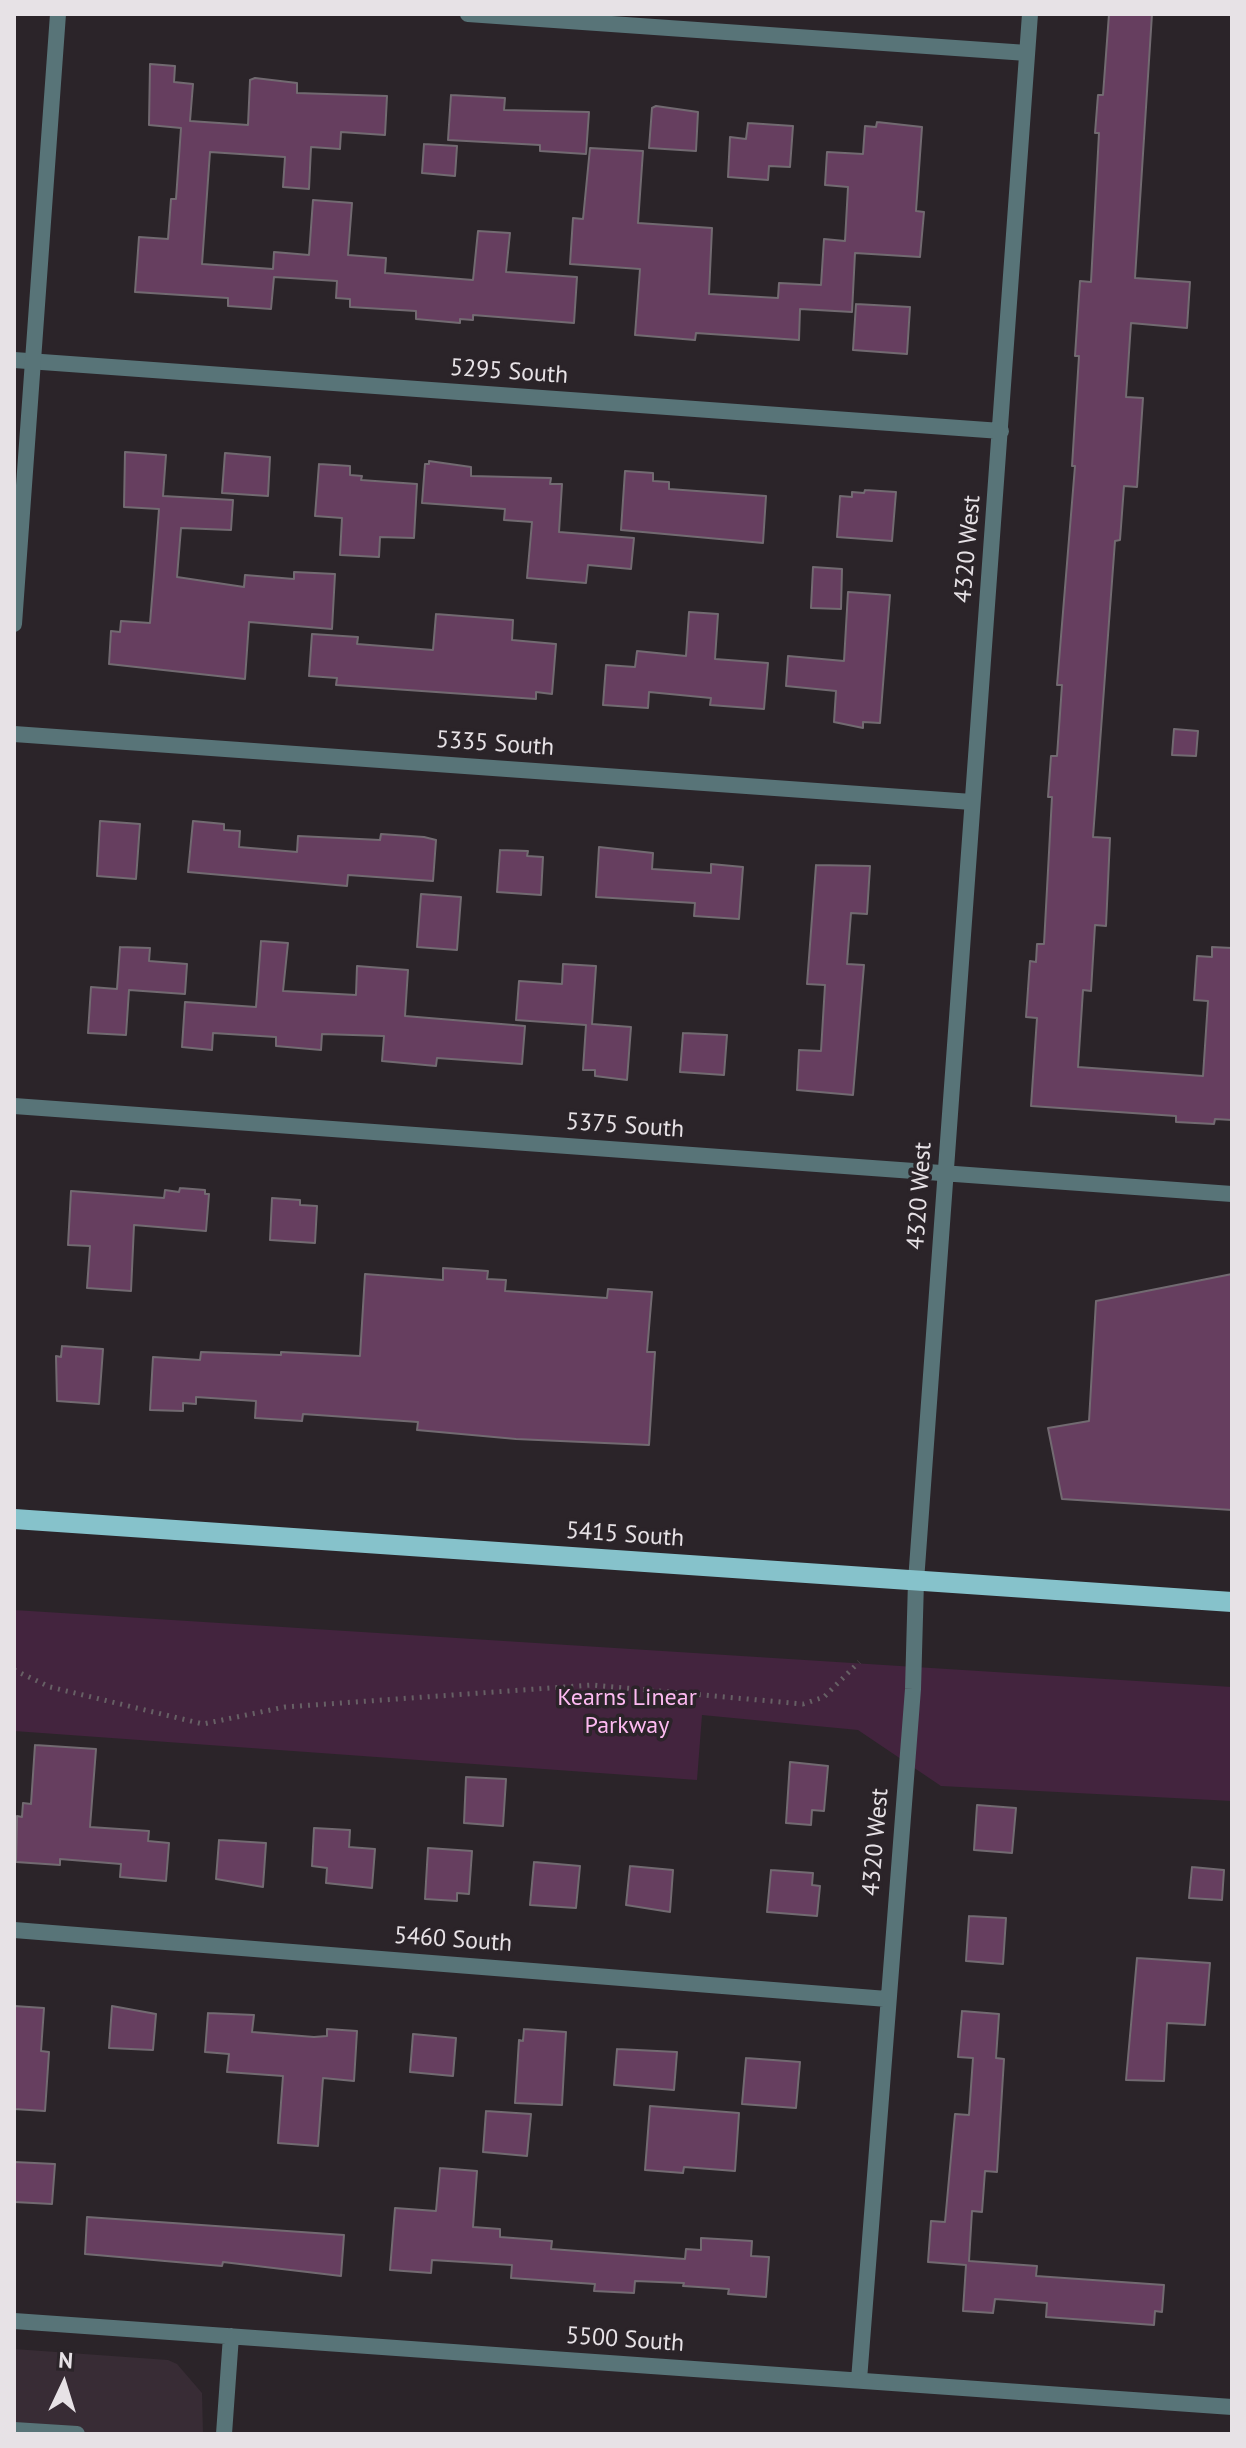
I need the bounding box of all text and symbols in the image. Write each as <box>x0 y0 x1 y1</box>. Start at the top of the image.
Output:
street label: 5295 South <box>449 354 569 390</box>
street label: 4320 West <box>949 494 987 604</box>
street label: 5335 South <box>435 726 555 762</box>
street label: 5375 South <box>565 1108 685 1144</box>
street label: 4320 West <box>902 1141 938 1251</box>
street label: 5415 South <box>565 1517 685 1553</box>
park label: Kearns Linear Parkway <box>557 1684 697 1740</box>
street label: 4320 West <box>857 1787 895 1897</box>
street label: 5460 South <box>393 1922 513 1958</box>
street label: 5500 South <box>565 2322 685 2358</box>
north arrow <box>24 2344 104 2424</box>
text: N <box>57 2346 74 2375</box>

